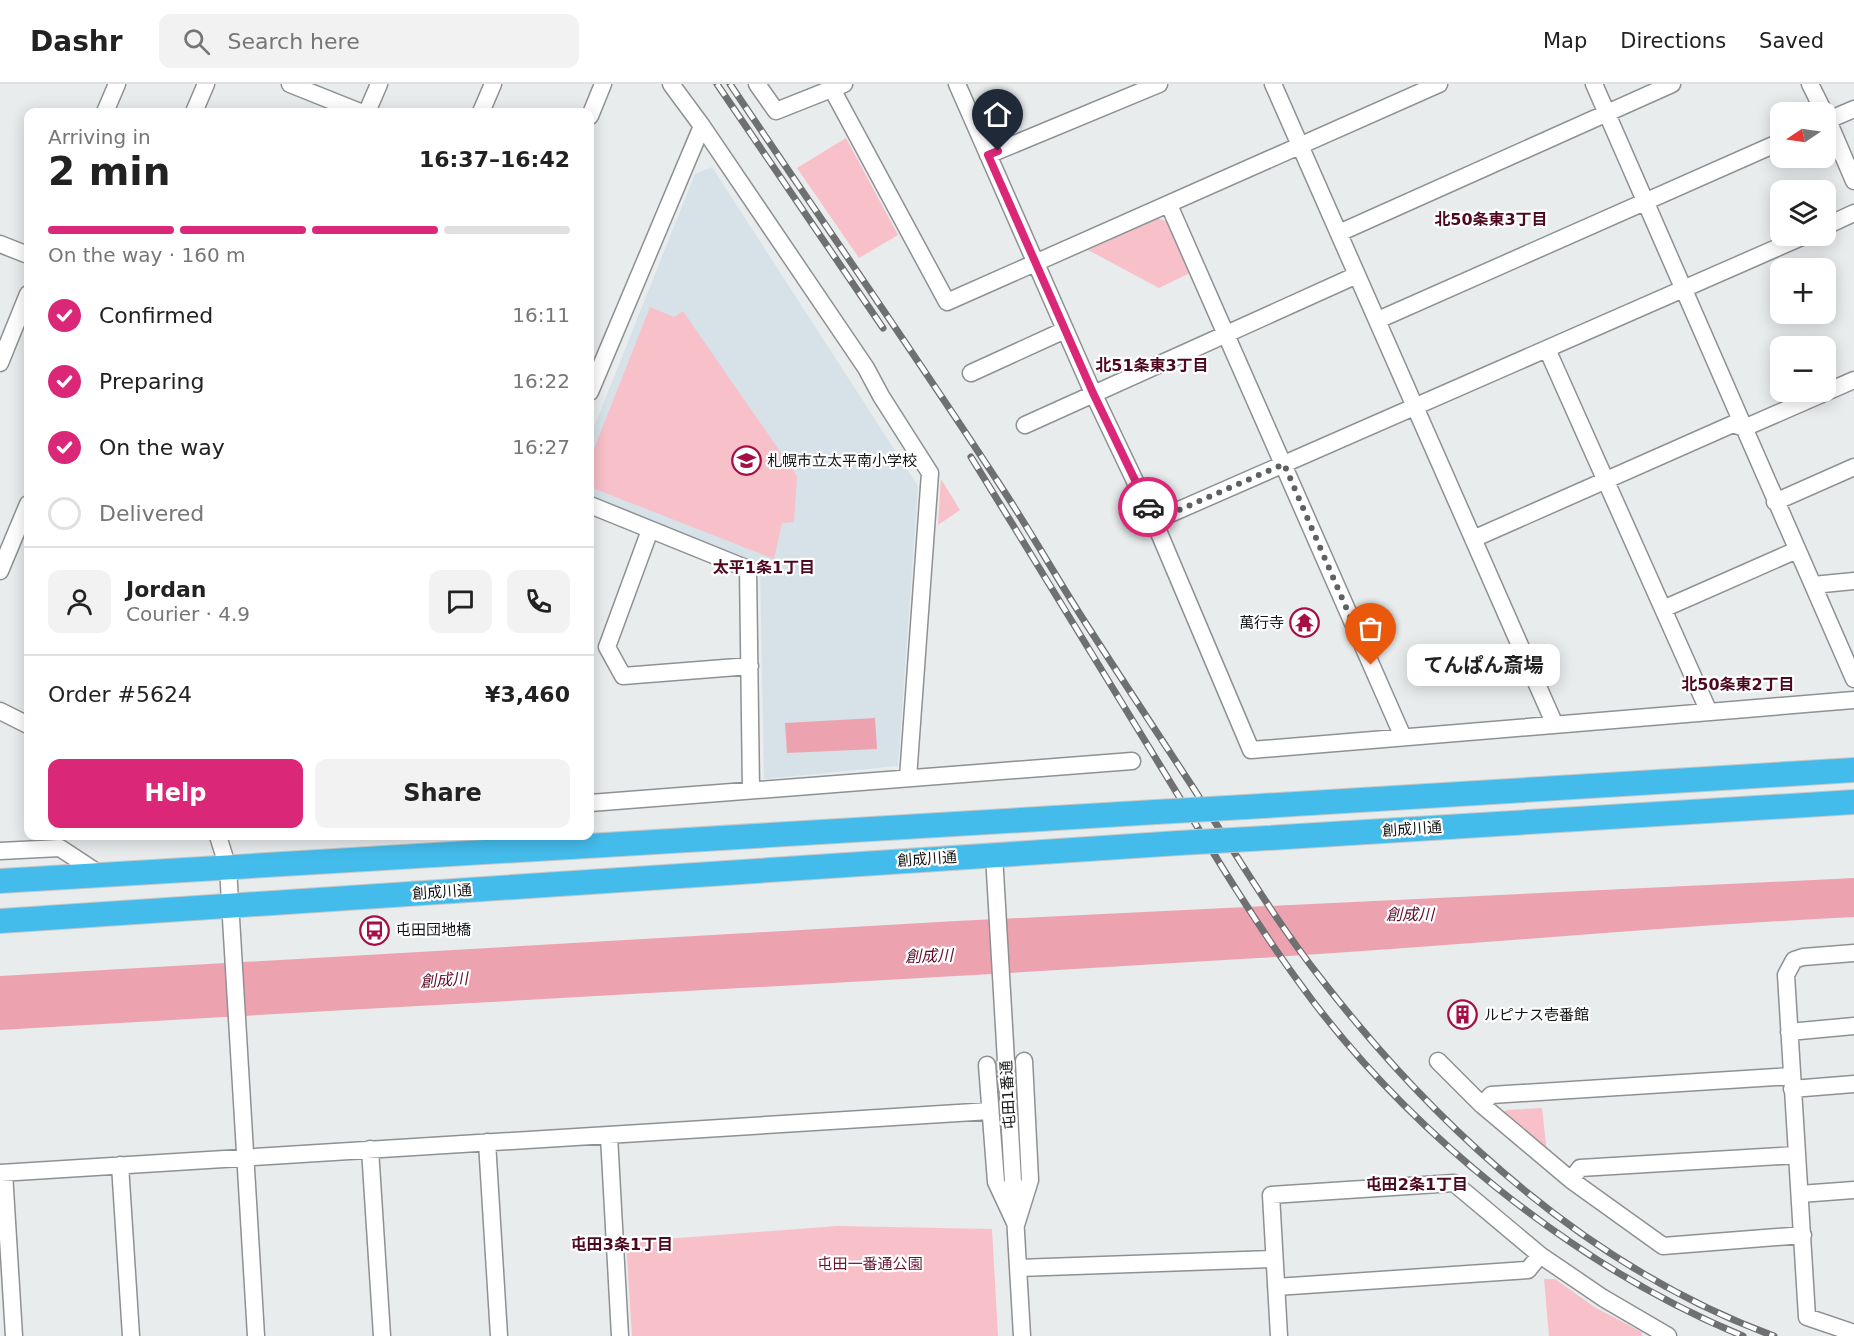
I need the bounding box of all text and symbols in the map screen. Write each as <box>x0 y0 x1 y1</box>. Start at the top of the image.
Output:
search box <box>159 14 579 68</box>
text: Dashr <box>30 25 123 58</box>
icon: search <box>180 25 213 58</box>
text: Search here <box>228 29 360 54</box>
text: Map <box>1543 29 1587 53</box>
text: Directions <box>1620 29 1726 53</box>
text: Saved <box>1759 29 1824 53</box>
pin <box>972 89 1023 151</box>
icon: home <box>981 98 1014 131</box>
north arrow <box>1770 102 1836 168</box>
map controls <box>1770 102 1836 402</box>
text: Arriving in <box>48 125 151 149</box>
text: 16:37–16:42 <box>419 147 570 172</box>
text: 2 min <box>48 149 170 194</box>
button: layers <box>1770 180 1836 246</box>
district label: 北50条東3丁目 <box>1434 210 1548 229</box>
text: On the way · 160 m <box>48 243 246 267</box>
button: + <box>1770 258 1836 324</box>
icon: check <box>48 299 81 332</box>
text: Confirmed <box>99 303 213 328</box>
text: 16:11 <box>512 303 570 327</box>
button: − <box>1770 336 1836 402</box>
district label: 北51条東3丁目 <box>1095 356 1209 375</box>
icon: check <box>48 365 81 398</box>
text: Preparing <box>99 369 205 394</box>
text: 16:22 <box>512 369 570 393</box>
icon: check <box>48 431 81 464</box>
text: On the way <box>99 435 225 460</box>
text: 16:27 <box>512 435 570 459</box>
school or university icon: 札幌市立太平南小学校 <box>730 445 762 477</box>
place label: 札幌市立太平南小学校 <box>767 452 917 470</box>
courier <box>1118 477 1178 537</box>
icon: car <box>1132 491 1165 524</box>
text: Delivered <box>99 501 204 526</box>
district label: 太平1条1丁目 <box>713 558 815 577</box>
button: person <box>48 570 111 633</box>
button: chat <box>429 570 492 633</box>
button: phone <box>507 570 570 633</box>
text: Jordan <box>126 577 206 602</box>
text: Courier · 4.9 <box>126 602 250 626</box>
pin <box>1345 603 1396 665</box>
temple icon: 萬行寺 <box>1289 607 1321 639</box>
icon: bag <box>1354 612 1387 645</box>
place label: 萬行寺 <box>1239 614 1284 632</box>
callout: てんぱん斎場 <box>1407 644 1560 686</box>
text: てんぱん斎場 <box>1424 653 1544 677</box>
district label: 北50条東2丁目 <box>1681 675 1795 694</box>
text: Order #5624 <box>48 682 192 707</box>
text: ¥3,460 <box>485 682 570 707</box>
button: Help <box>48 759 303 828</box>
button: Share <box>315 759 570 828</box>
street label: 創成川通 <box>1381 818 1443 840</box>
street label: 創成川通 <box>896 848 958 870</box>
street label: 創成川通 <box>411 881 473 903</box>
water label: 創成川 <box>1386 905 1436 924</box>
bus stop icon: 屯田団地橋 <box>359 914 391 946</box>
place label: 屯田団地橋 <box>396 921 471 939</box>
water label: 創成川 <box>905 946 955 966</box>
water label: 創成川 <box>419 969 471 991</box>
building icon: ルピナス壱番館 <box>1447 999 1479 1031</box>
place label: ルピナス壱番館 <box>1484 1006 1589 1024</box>
street label: 屯田1番通 <box>997 1060 1019 1130</box>
district label: 屯田2条1丁目 <box>1366 1175 1468 1194</box>
district label: 屯田3条1丁目 <box>571 1235 673 1254</box>
park label: 屯田一番通公園 <box>817 1255 923 1273</box>

